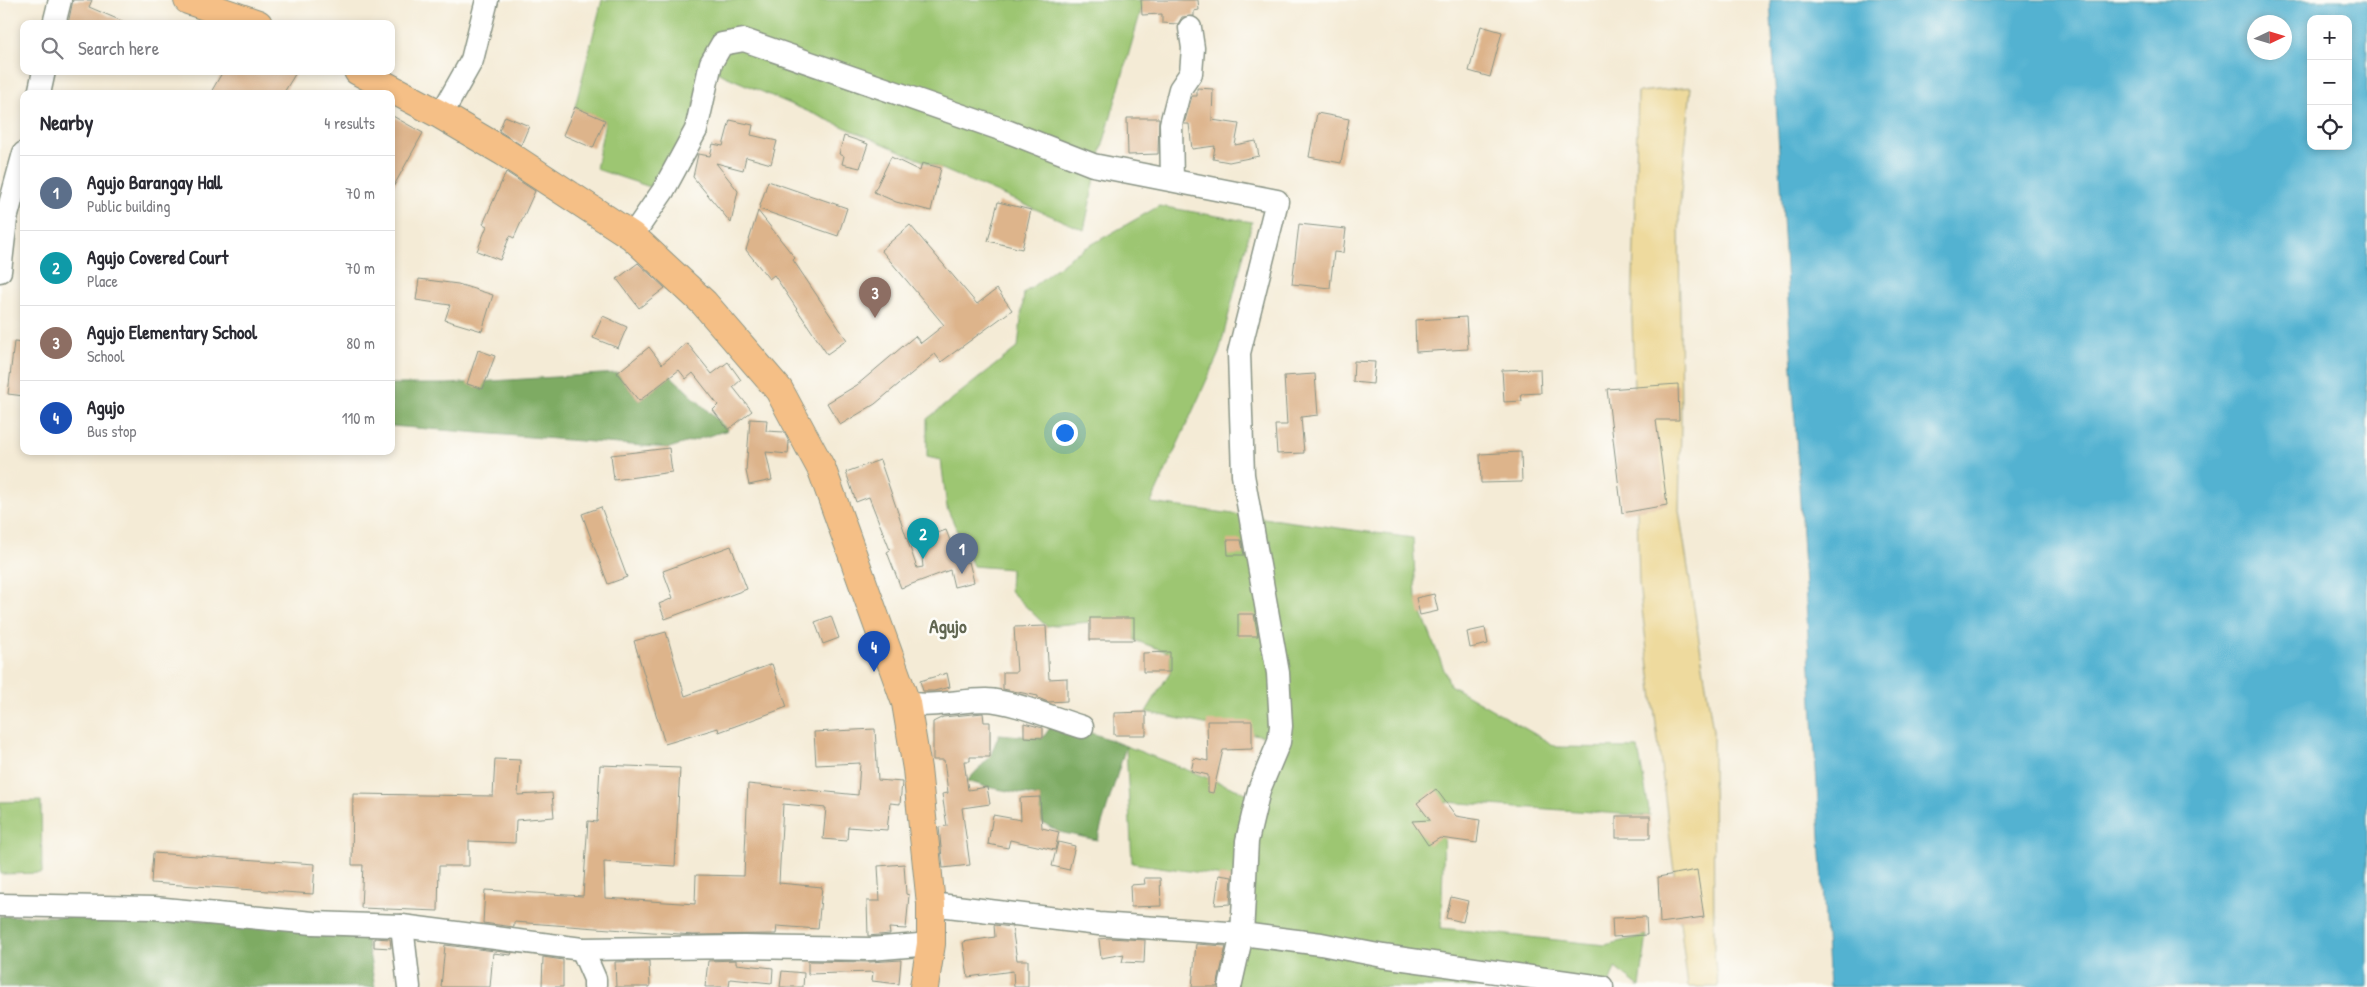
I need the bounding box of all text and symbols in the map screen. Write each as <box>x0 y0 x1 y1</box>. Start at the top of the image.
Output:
north arrow <box>2247 15 2292 60</box>
map controls <box>2307 15 2352 150</box>
button: + <box>2307 15 2352 60</box>
search box <box>20 20 395 75</box>
icon: search <box>38 34 66 62</box>
text: Search here <box>78 35 159 61</box>
button: − <box>2307 60 2352 105</box>
button: locate <box>2307 105 2352 150</box>
text: Nearby <box>40 108 93 137</box>
text: 4 results <box>324 112 375 134</box>
text: Agujo Barangay Hall <box>87 169 222 195</box>
text: 1 <box>53 182 59 204</box>
text: 70 m <box>345 182 375 204</box>
text: Public building <box>87 195 170 217</box>
text: Agujo Covered Court <box>87 244 228 270</box>
text: 2 <box>52 257 60 279</box>
text: 70 m <box>345 257 375 279</box>
text: Place <box>87 270 118 292</box>
pin: 3 <box>859 277 891 318</box>
text: Agujo Elementary School <box>87 319 257 345</box>
text: 3 <box>52 332 60 354</box>
text: 80 m <box>346 332 375 354</box>
text: School <box>87 345 124 367</box>
text: Agujo <box>87 394 124 420</box>
text: 4 <box>53 407 59 429</box>
text: 110 m <box>342 407 375 429</box>
text: Bus stop <box>87 420 136 442</box>
your location <box>1052 420 1078 446</box>
pin: 2 <box>907 518 939 559</box>
pin: 1 <box>946 533 978 574</box>
district label: Agujo <box>929 613 967 640</box>
pin: 4 <box>858 631 890 672</box>

